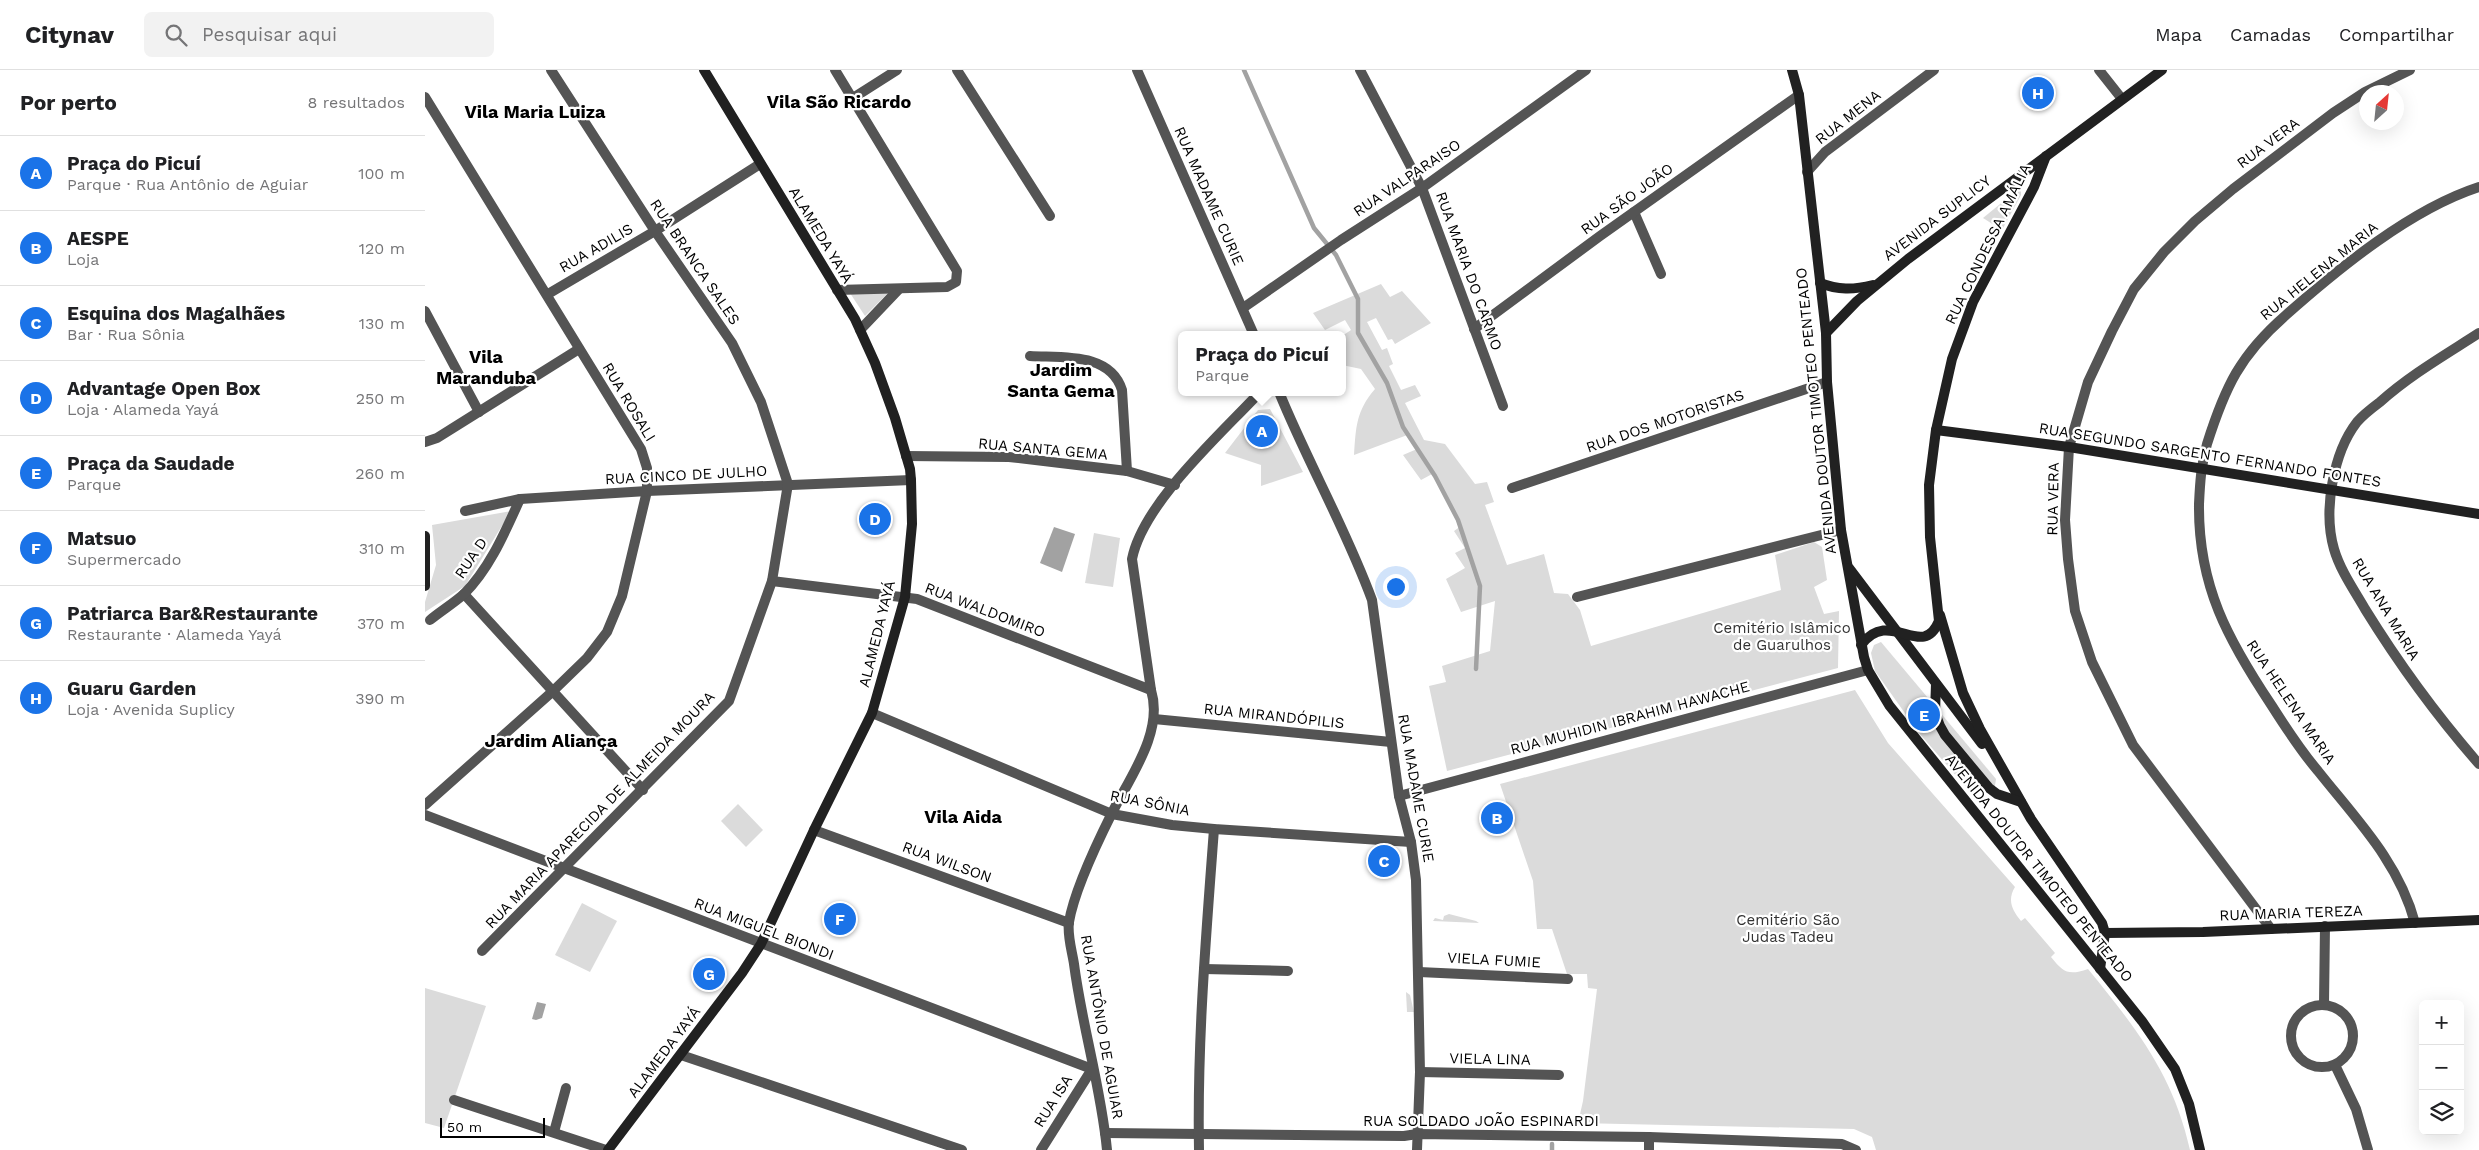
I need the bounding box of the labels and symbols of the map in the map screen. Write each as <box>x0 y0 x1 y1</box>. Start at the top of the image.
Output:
pin: H <box>2022 74 2054 112</box>
north arrow <box>2359 85 2404 130</box>
street label: RUA MENA <box>1812 86 1884 148</box>
district label: Vila São Ricardo <box>767 91 912 112</box>
district label: Vila Maria Luiza <box>465 101 606 122</box>
street label: RUA VERA <box>2233 114 2303 172</box>
street label: RUA MADAME CURIE <box>1170 124 1248 268</box>
street label: RUA VALPARAISO <box>1350 135 1464 221</box>
street label: RUA SÃO JOÃO <box>1577 159 1677 239</box>
street label: RUA CONDESSA AMÁLIA <box>1941 161 2035 327</box>
street label: AVENIDA SUPLICY <box>1880 171 1995 264</box>
street label: ALAMEDA YAYÁ <box>785 183 857 287</box>
street label: RUA MARIA DO CARMO <box>1432 189 1506 353</box>
street label: RUA BRANCA SALES <box>646 196 744 328</box>
street label: RUA HELENA MARIA <box>2257 218 2382 324</box>
street label: RUA ADILIS <box>556 220 636 276</box>
street label: AVENIDA DOUTOR TIMOTEO PENTEADO <box>1792 267 1840 555</box>
district label: Vila Maranduba <box>436 346 537 388</box>
street label: RUA ROSALI <box>598 359 660 445</box>
district label: Jardim Santa Gema <box>1007 359 1115 401</box>
street label: RUA DOS MOTORISTAS <box>1584 386 1746 456</box>
pin: A <box>1246 412 1278 450</box>
street label: RUA SEGUNDO SARGENTO FERNANDO FONTES <box>2038 419 2382 491</box>
street label: RUA SANTA GEMA <box>977 434 1109 464</box>
street label: RUA CINCO DE JULHO <box>604 462 768 488</box>
street label: RUA VERA <box>2043 462 2063 536</box>
pin: D <box>859 500 891 538</box>
street label: RUA D <box>451 534 491 582</box>
street label: RUA ANA MARIA <box>2348 554 2424 664</box>
your location <box>1383 574 1409 600</box>
street label: ALAMEDA YAYÁ <box>855 579 899 689</box>
street label: RUA WALDOMIRO <box>922 579 1048 641</box>
park label: Cemitério Islâmico de Guarulhos <box>1713 619 1851 654</box>
street label: RUA HELENA MARIA <box>2243 636 2339 768</box>
street label: RUA MUHIDIN IBRAHIM HAWACHE <box>1508 677 1752 759</box>
street label: RUA MARIA APARECIDA DE ALMEIDA MOURA <box>481 688 719 932</box>
pin: E <box>1908 696 1940 734</box>
street label: RUA MIRANDÓPILIS <box>1203 699 1345 732</box>
street label: RUA MADAME CURIE <box>1394 712 1438 864</box>
district label: Jardim Aliança <box>485 730 618 751</box>
street label: AVENIDA DOUTOR TIMOTEO PENTEADO <box>1941 750 2137 986</box>
street label: RUA SÔNIA <box>1109 785 1192 820</box>
pin: B <box>1481 799 1513 837</box>
district label: Vila Aida <box>924 806 1002 827</box>
street label: RUA WILSON <box>900 837 994 887</box>
pin: C <box>1368 842 1400 880</box>
street label: RUA MIGUEL BIONDI <box>692 894 836 964</box>
pin: F <box>824 900 856 938</box>
street label: RUA MARIA TEREZA <box>2219 902 2363 924</box>
park label: Cemitério São Judas Tadeu <box>1736 911 1840 946</box>
street label: RUA ANTÔNIO DE AGUIAR <box>1077 933 1128 1121</box>
street label: VIELA FUMIE <box>1447 949 1541 971</box>
pin: G <box>693 955 725 993</box>
street label: ALAMEDA YAYÁ <box>624 1003 704 1101</box>
street label: VIELA LINA <box>1449 1049 1531 1069</box>
street label: RUA ISA <box>1030 1071 1076 1131</box>
street label: RUA SOLDADO JOÃO ESPINARDI <box>1363 1112 1599 1130</box>
scale bar <box>440 1115 545 1138</box>

